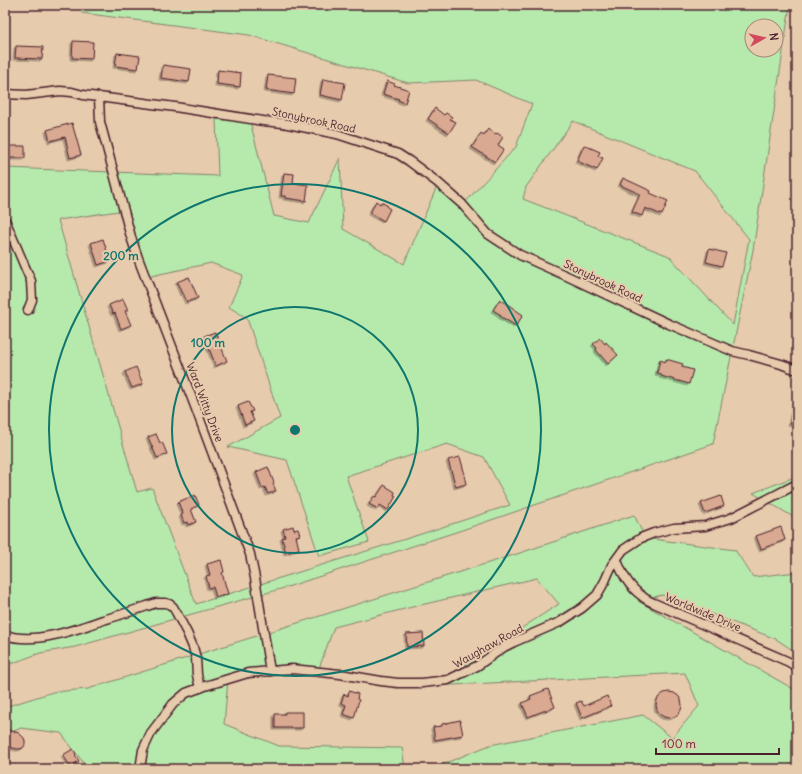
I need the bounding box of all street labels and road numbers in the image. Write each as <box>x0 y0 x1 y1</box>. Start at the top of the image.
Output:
street label: Stonybrook Road <box>271 104 358 136</box>
street label: Stonybrook Road <box>561 257 645 306</box>
street label: Ward Witty Drive <box>183 360 227 444</box>
street label: Worldwide Drive <box>663 590 743 634</box>
street label: Waughaw Road <box>450 621 526 671</box>

